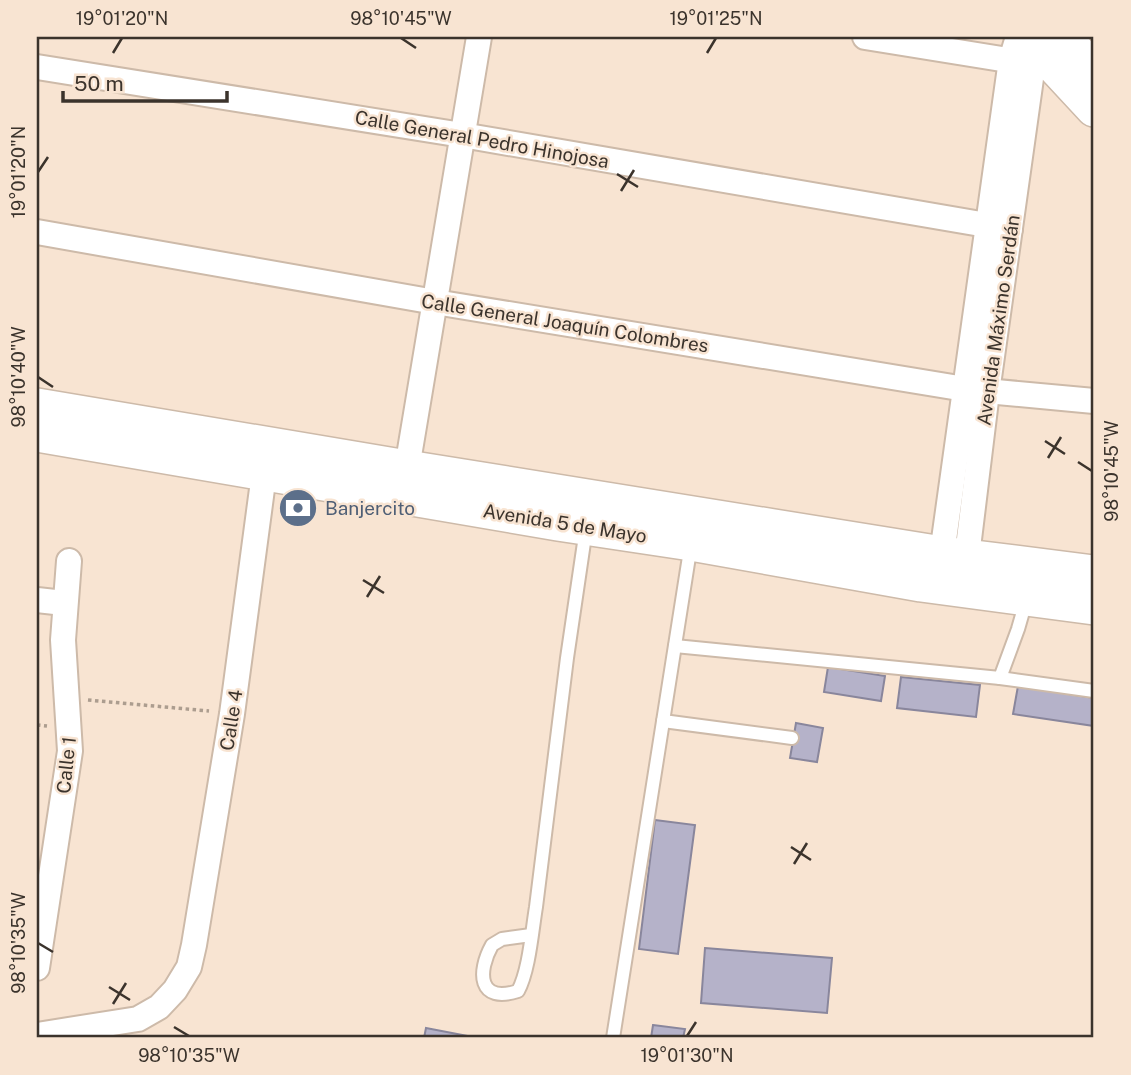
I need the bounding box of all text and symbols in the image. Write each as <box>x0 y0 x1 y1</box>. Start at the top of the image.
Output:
text: 19°01'20"N <box>76 8 168 29</box>
text: 98°10'45"W <box>350 8 452 29</box>
text: 19°01'25"N <box>669 8 763 29</box>
scale bar <box>63 60 228 104</box>
text: 50 m <box>74 71 124 96</box>
street label: Calle General Pedro Hinojosa <box>353 106 611 172</box>
text: 19°01'20"N <box>8 126 29 218</box>
street label: Avenida Máximo Serdán <box>972 213 1024 427</box>
street label: Calle General Joaquín Colombres <box>420 289 710 357</box>
text: 98°10'40"W <box>8 326 29 428</box>
text: 98°10'45"W <box>1101 420 1122 522</box>
bank icon: Banjercito <box>277 487 319 529</box>
place label: Banjercito <box>325 497 415 519</box>
street label: Avenida 5 de Mayo <box>482 499 648 547</box>
street label: Calle 4 <box>215 688 247 752</box>
street label: Calle 1 <box>52 735 80 795</box>
text: 98°10'35"W <box>8 892 29 994</box>
text: 98°10'35"W <box>138 1045 240 1066</box>
text: 19°01'30"N <box>640 1045 734 1066</box>

